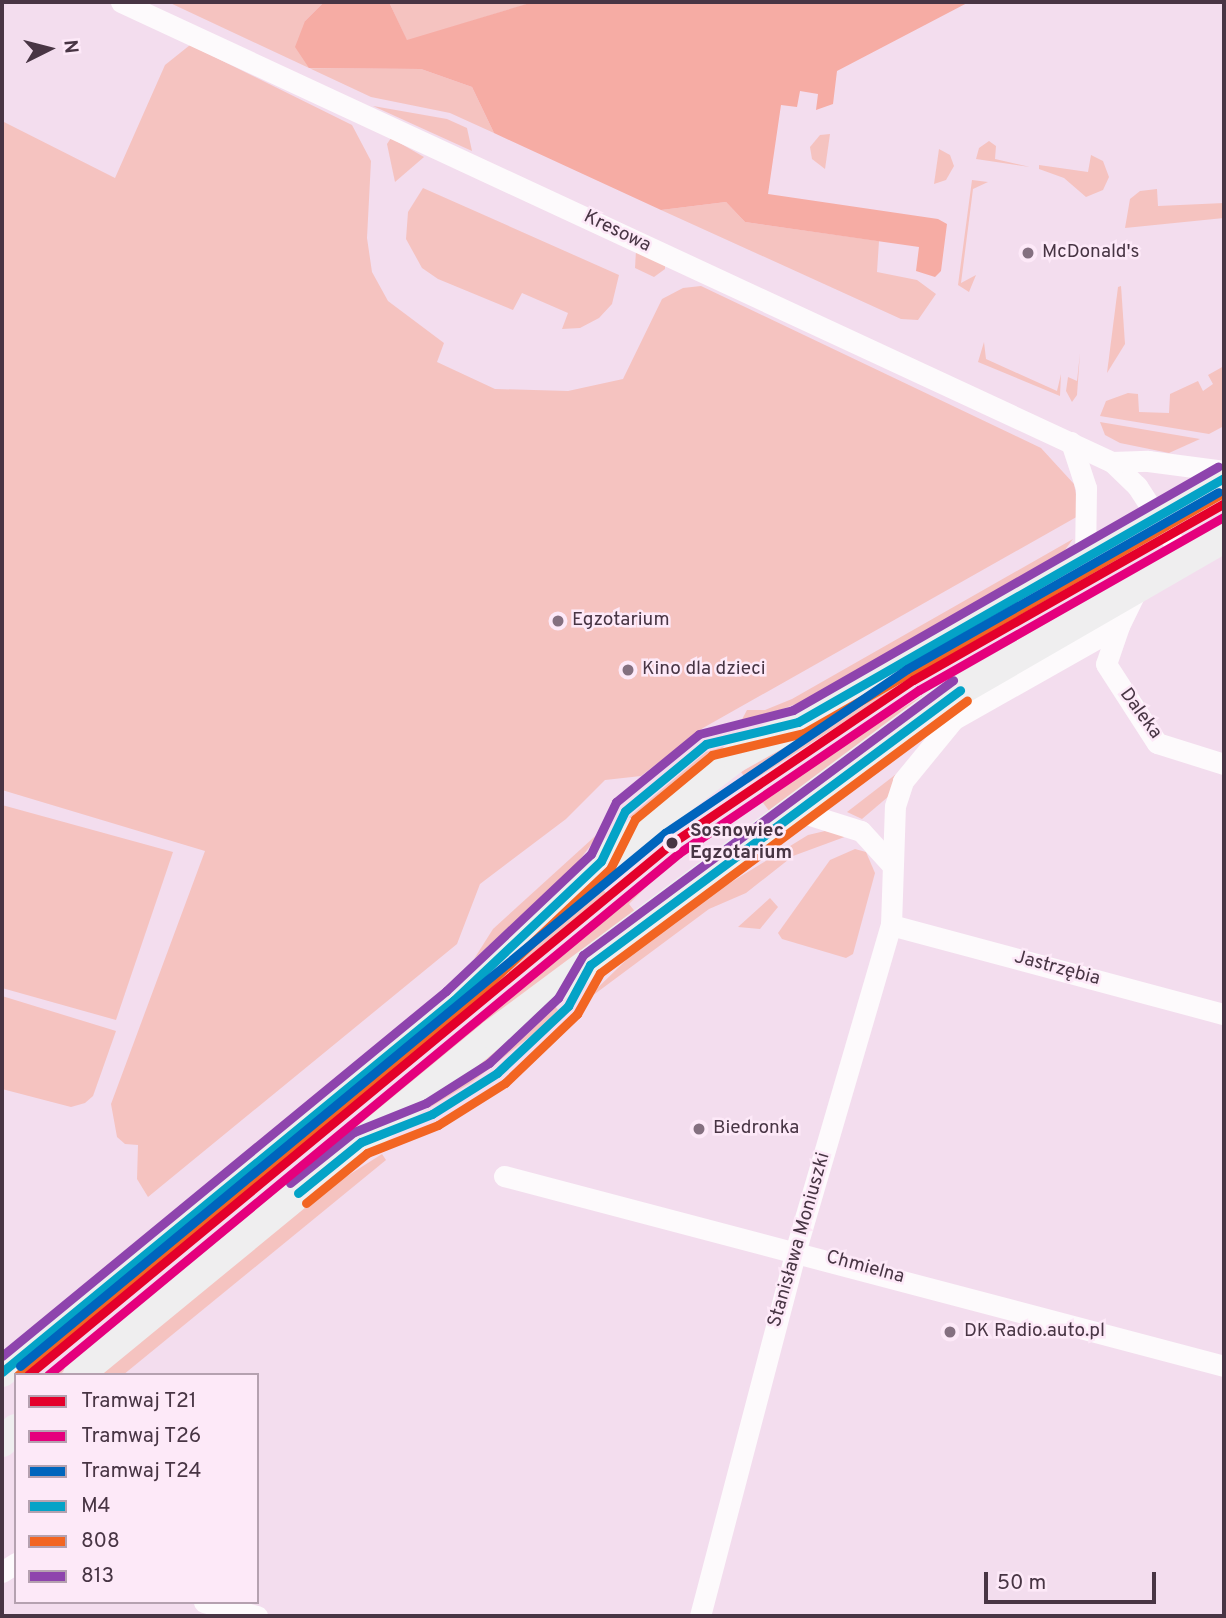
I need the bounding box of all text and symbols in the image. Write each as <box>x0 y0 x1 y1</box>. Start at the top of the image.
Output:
north arrow <box>14 14 84 84</box>
text: N <box>57 39 83 55</box>
street label: Kresowa <box>580 206 654 258</box>
place label: McDonald's <box>1042 242 1140 264</box>
marker: McDonald's <box>1020 245 1036 261</box>
place label: Egzotarium <box>572 610 670 632</box>
marker: Egzotarium <box>550 613 566 629</box>
place label: Kino dla dzieci <box>642 659 766 681</box>
marker: Kino dla dzieci <box>620 662 636 678</box>
street label: Daleka <box>1114 684 1166 744</box>
place label: Sosnowiec Egzotarium <box>690 821 792 865</box>
marker: Sosnowiec Egzotarium <box>661 832 683 854</box>
street label: Jastrzębia <box>1012 947 1102 991</box>
place label: Biedronka <box>713 1118 799 1140</box>
marker: Biedronka <box>691 1121 707 1137</box>
street label: Stanisława Moniuszki <box>764 1150 836 1330</box>
street label: Chmielna <box>823 1247 907 1289</box>
place label: DK Radio.auto.pl <box>964 1321 1105 1343</box>
marker: DK Radio.auto.pl <box>942 1324 958 1340</box>
legend <box>14 1373 259 1604</box>
text: Tramwaj T21 <box>81 1388 197 1415</box>
text: Tramwaj T26 <box>81 1423 201 1450</box>
text: Tramwaj T24 <box>81 1458 202 1485</box>
text: M4 <box>81 1493 111 1520</box>
text: 808 <box>81 1528 120 1555</box>
scale bar <box>988 1558 1160 1602</box>
text: 813 <box>81 1563 114 1590</box>
text: 50 m <box>997 1570 1046 1597</box>

